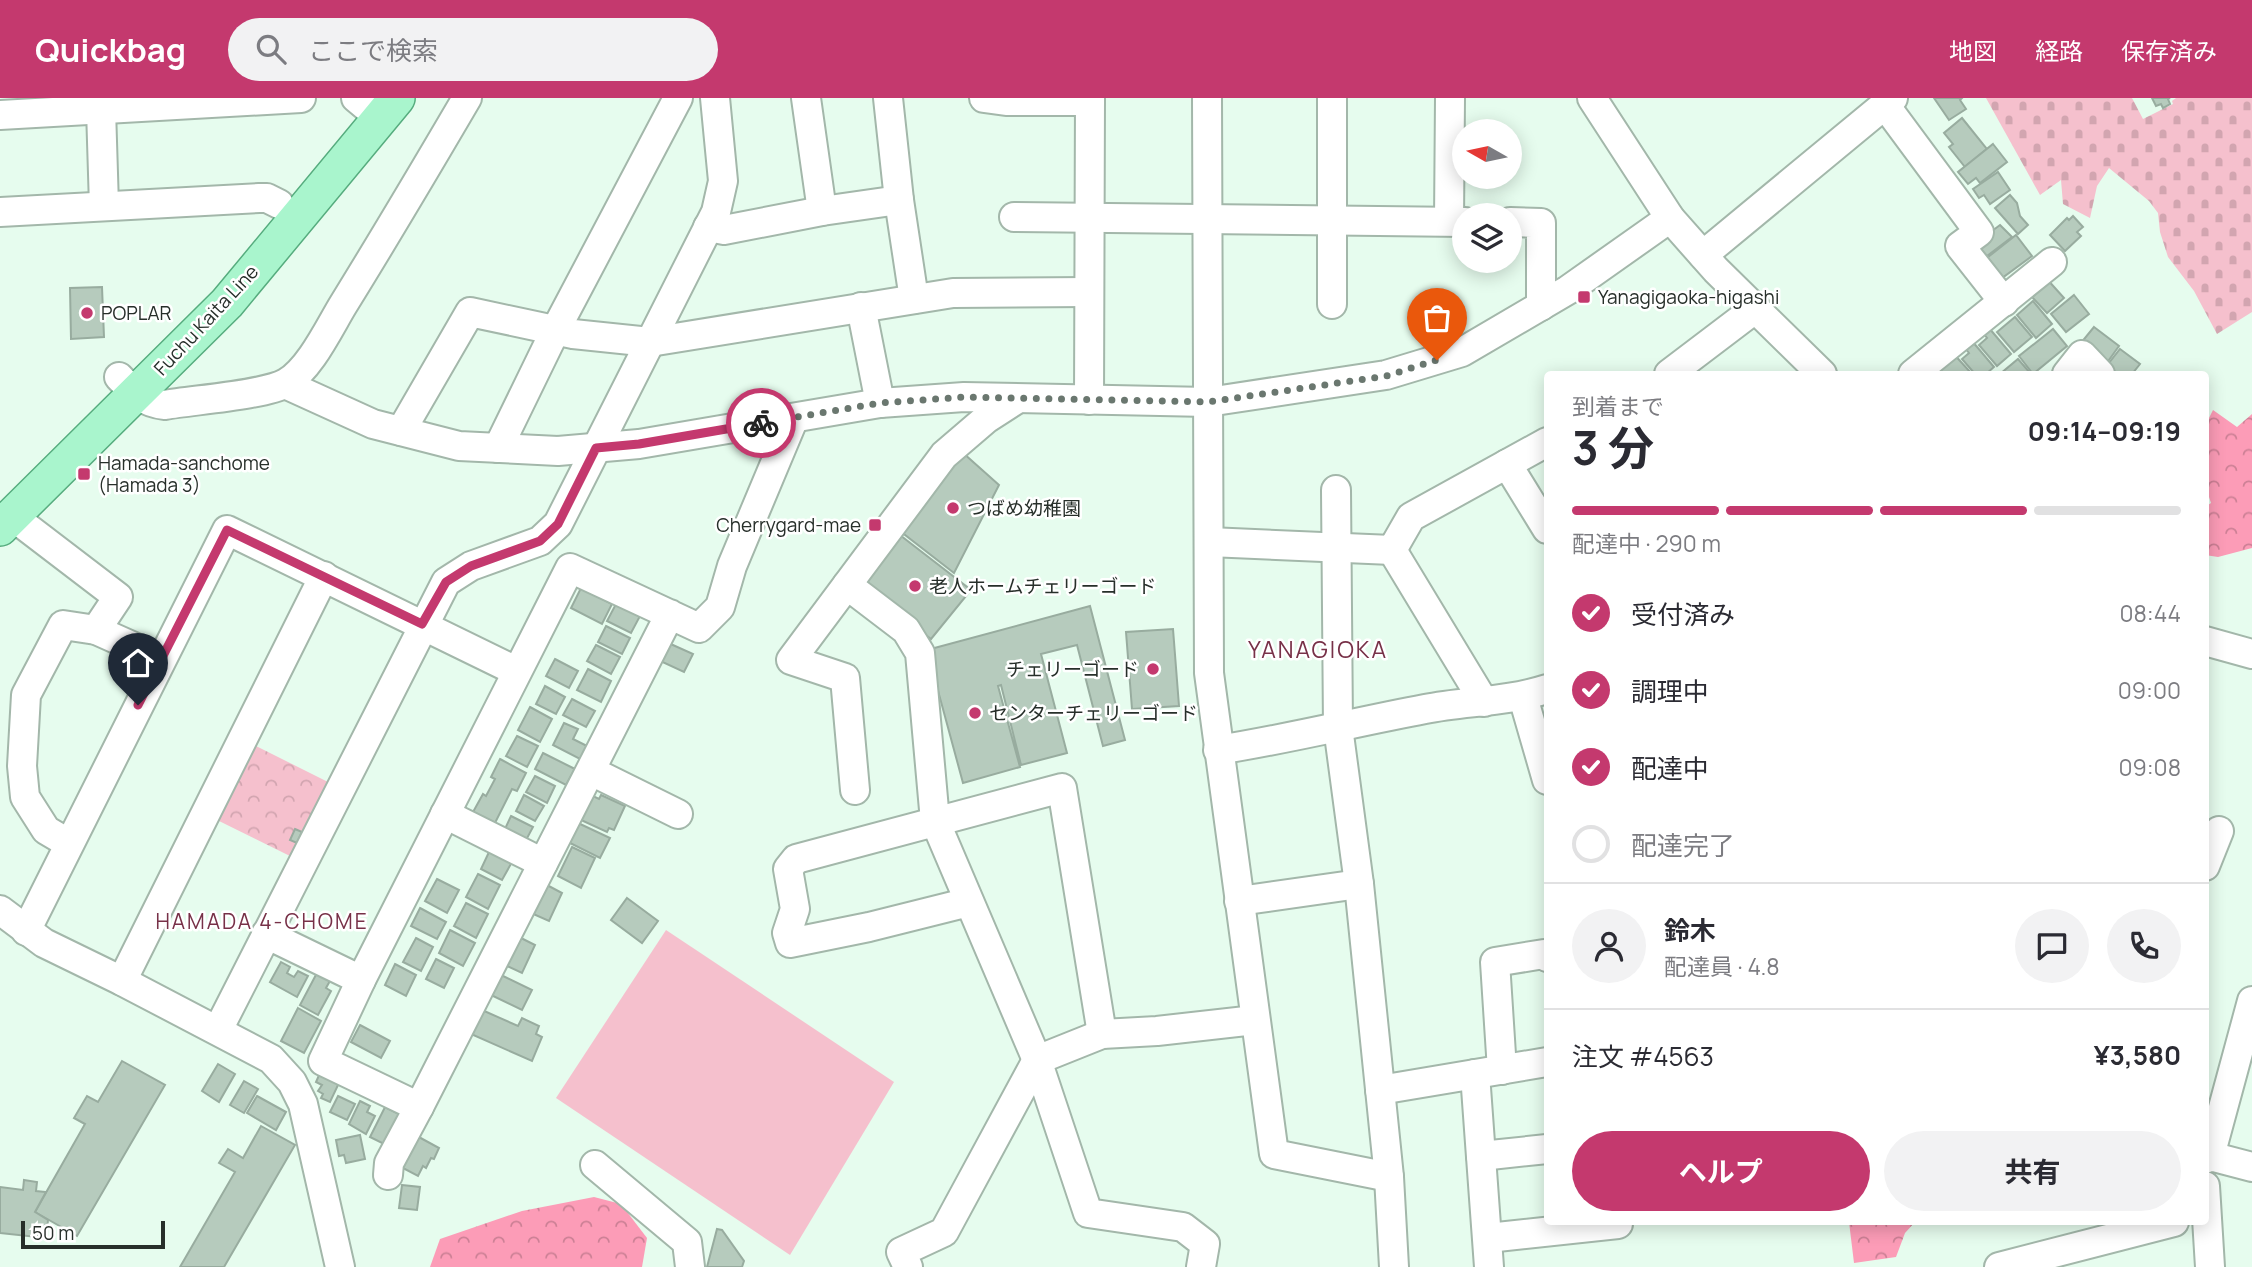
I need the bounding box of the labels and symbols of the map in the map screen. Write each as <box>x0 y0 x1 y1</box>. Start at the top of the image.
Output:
north arrow <box>1452 119 1522 189</box>
street label: Fuchu Kaita Line <box>148 259 264 381</box>
place label: Yanagigaoka-higashi <box>1598 284 1779 310</box>
pin <box>1407 288 1467 360</box>
marker: Yanagigaoka-higashi <box>1576 289 1592 305</box>
place label: POPLAR <box>101 300 171 326</box>
marker: POPLAR <box>79 305 95 321</box>
courier <box>726 388 796 458</box>
place label: Hamada-sanchome (Hamada 3) <box>98 450 270 498</box>
marker: Hamada-sanchome (Hamada 3) <box>76 466 92 482</box>
place label: つばめ幼稚園 <box>967 495 1081 521</box>
marker: つばめ幼稚園 <box>945 500 961 516</box>
place label: Cherrygard-mae <box>716 512 861 538</box>
marker: Cherrygard-mae <box>867 517 883 533</box>
place label: 老人ホームチェリーゴード <box>929 573 1156 599</box>
marker: 老人ホームチェリーゴード <box>907 578 923 594</box>
pin <box>108 633 168 705</box>
district label: YANAGIOKA <box>1248 633 1388 665</box>
place label: チェリーゴード <box>1006 656 1139 682</box>
marker: チェリーゴード <box>1145 661 1161 677</box>
place label: センターチェリーゴード <box>989 700 1198 726</box>
marker: センターチェリーゴード <box>967 705 983 721</box>
district label: HAMADA 4-CHOME <box>155 907 369 935</box>
scale bar <box>21 1218 164 1250</box>

